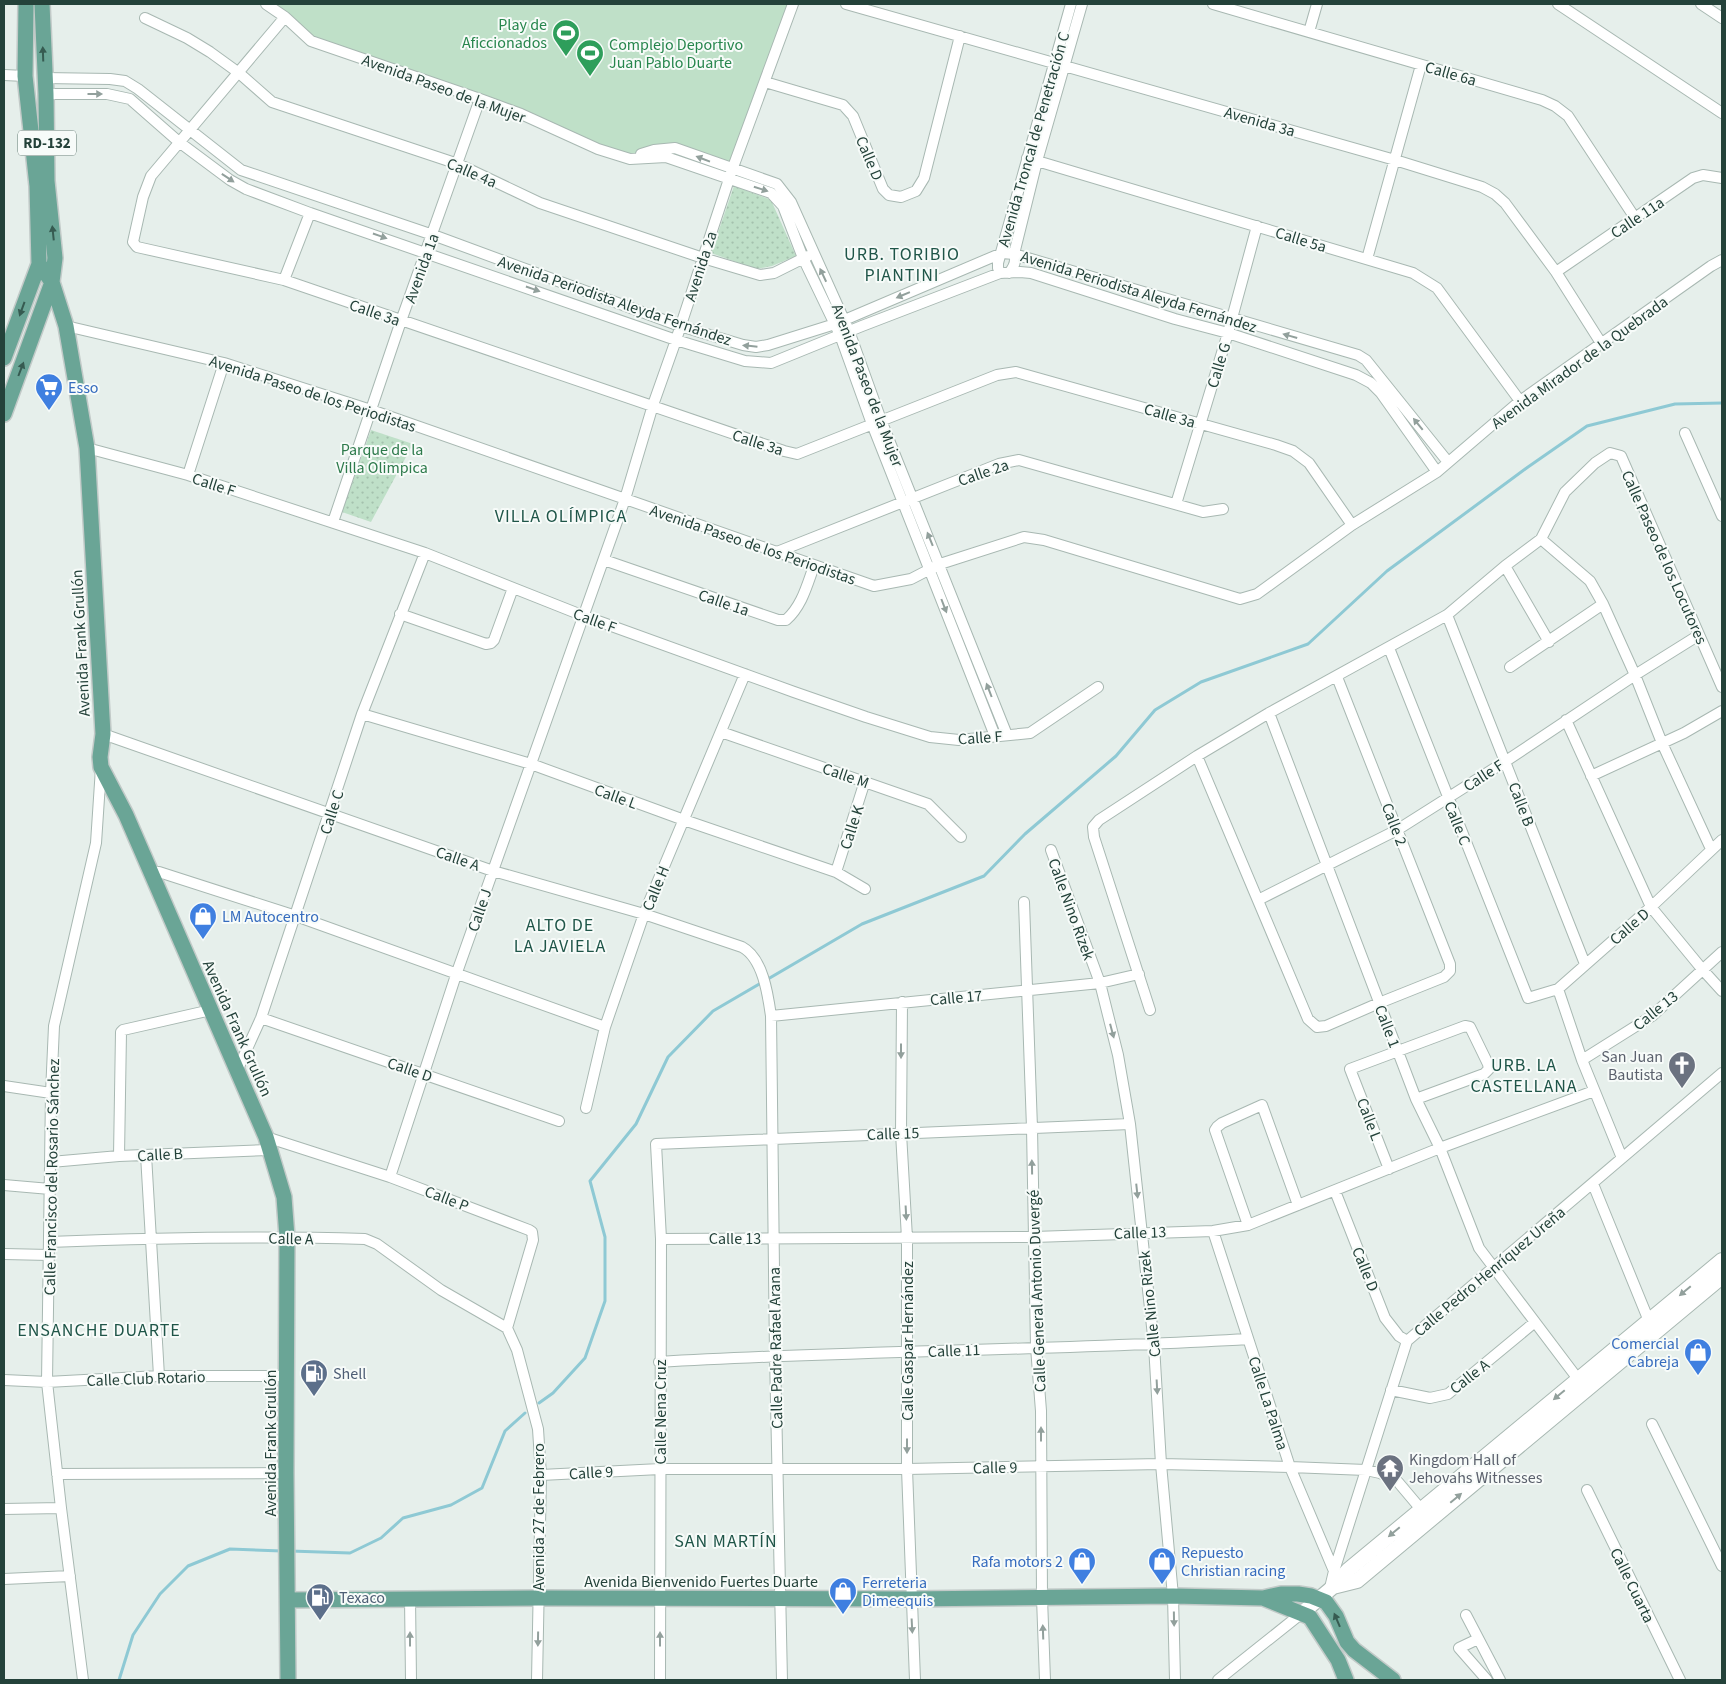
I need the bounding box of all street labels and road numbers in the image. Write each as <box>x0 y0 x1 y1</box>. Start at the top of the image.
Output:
street label: Avenida Troncal de Penetración C <box>993 29 1075 249</box>
street label: Avenida Paseo de la Mujer <box>359 49 529 129</box>
street label: Calle 6a <box>1422 56 1479 92</box>
street label: Avenida 3a <box>1222 101 1298 143</box>
road number: RD-132 <box>18 130 76 156</box>
street label: Calle D <box>850 133 888 184</box>
street label: Calle 4a <box>443 153 500 193</box>
street label: Calle 11a <box>1606 192 1669 244</box>
street label: Calle 5a <box>1272 222 1329 258</box>
street label: Avenida 2a <box>679 228 723 304</box>
street label: Avenida 1a <box>399 230 445 306</box>
street label: Avenida Periodista Aleyda Fernández <box>1018 246 1260 338</box>
street label: Avenida Periodista Aleyda Fernández <box>495 251 735 351</box>
street label: Avenida Mirador de la Quebrada <box>1487 291 1672 434</box>
street label: Calle 3a <box>346 294 403 332</box>
street label: Avenida Paseo de la Mujer <box>826 301 908 470</box>
street label: Calle G <box>1202 340 1236 391</box>
street label: Avenida Paseo de los Periodistas <box>207 350 419 438</box>
street label: Calle 3a <box>1141 398 1198 434</box>
street label: Calle 3a <box>729 424 786 462</box>
street label: Calle 2a <box>955 454 1012 492</box>
street label: Calle Paseo de los Locutores <box>1616 467 1713 648</box>
street label: Calle F <box>189 468 238 502</box>
street label: Avenida Paseo de los Periodistas <box>647 499 859 591</box>
street label: Avenida Frank Grullón <box>66 569 96 717</box>
street label: Calle 1a <box>695 584 752 622</box>
street label: Calle F <box>570 603 619 639</box>
street label: Calle F <box>957 725 1003 751</box>
street label: Calle F <box>1459 754 1508 797</box>
street label: Calle M <box>819 758 872 794</box>
street label: Calle L <box>591 779 640 815</box>
street label: Calle B <box>1503 779 1540 830</box>
street label: Calle C <box>314 787 349 837</box>
street label: Calle C <box>1438 798 1476 849</box>
street label: Calle 2 <box>1376 800 1412 849</box>
street label: Calle K <box>834 801 870 852</box>
street label: Calle A <box>433 841 483 877</box>
street label: Calle Nino Rizek <box>1042 855 1100 963</box>
street label: Calle H <box>637 862 675 914</box>
street label: Calle J <box>462 886 498 935</box>
street label: Calle D <box>1605 903 1654 950</box>
street label: Avenida Frank Grullón <box>197 957 277 1100</box>
street label: Calle 17 <box>929 985 983 1011</box>
street label: Calle 13 <box>1628 986 1683 1036</box>
street label: Calle 1 <box>1369 1002 1405 1051</box>
street label: Calle D <box>384 1052 435 1088</box>
street label: Calle Francisco del Rosario Sánchez <box>39 1058 65 1296</box>
street label: Calle L <box>1351 1095 1387 1144</box>
street label: Calle 15 <box>866 1122 920 1146</box>
street label: Calle B <box>137 1143 184 1167</box>
street label: Calle P <box>421 1181 472 1217</box>
street label: Calle General Antonio Duvergé <box>1022 1189 1052 1393</box>
street label: Calle Pedro Henríquez Ureña <box>1409 1202 1570 1342</box>
street label: Calle 13 <box>1113 1221 1167 1245</box>
street label: Calle A <box>268 1228 314 1250</box>
street label: Calle 13 <box>709 1228 761 1250</box>
street label: Calle D <box>1346 1244 1384 1295</box>
street label: Calle Nino Rizek <box>1133 1249 1167 1358</box>
street label: Calle Gaspar Hernández <box>897 1261 919 1421</box>
street label: Calle Padre Rafael Arana <box>764 1267 788 1429</box>
street label: Calle 11 <box>927 1339 981 1363</box>
street label: Calle La Palma <box>1243 1354 1294 1453</box>
street label: Calle A <box>1445 1354 1494 1399</box>
street label: Calle Nena Cruz <box>650 1359 672 1465</box>
street label: Calle Club Rotario <box>86 1366 206 1392</box>
street label: Avenida Frank Grullón <box>260 1369 282 1517</box>
street label: Avenida 27 de Febrero <box>528 1443 550 1591</box>
street label: Calle 9 <box>973 1457 1017 1479</box>
street label: Calle 9 <box>568 1461 614 1485</box>
street label: Calle Cuarta <box>1604 1544 1660 1627</box>
street label: Avenida Bienvenido Fuertes Duarte <box>584 1571 818 1593</box>

